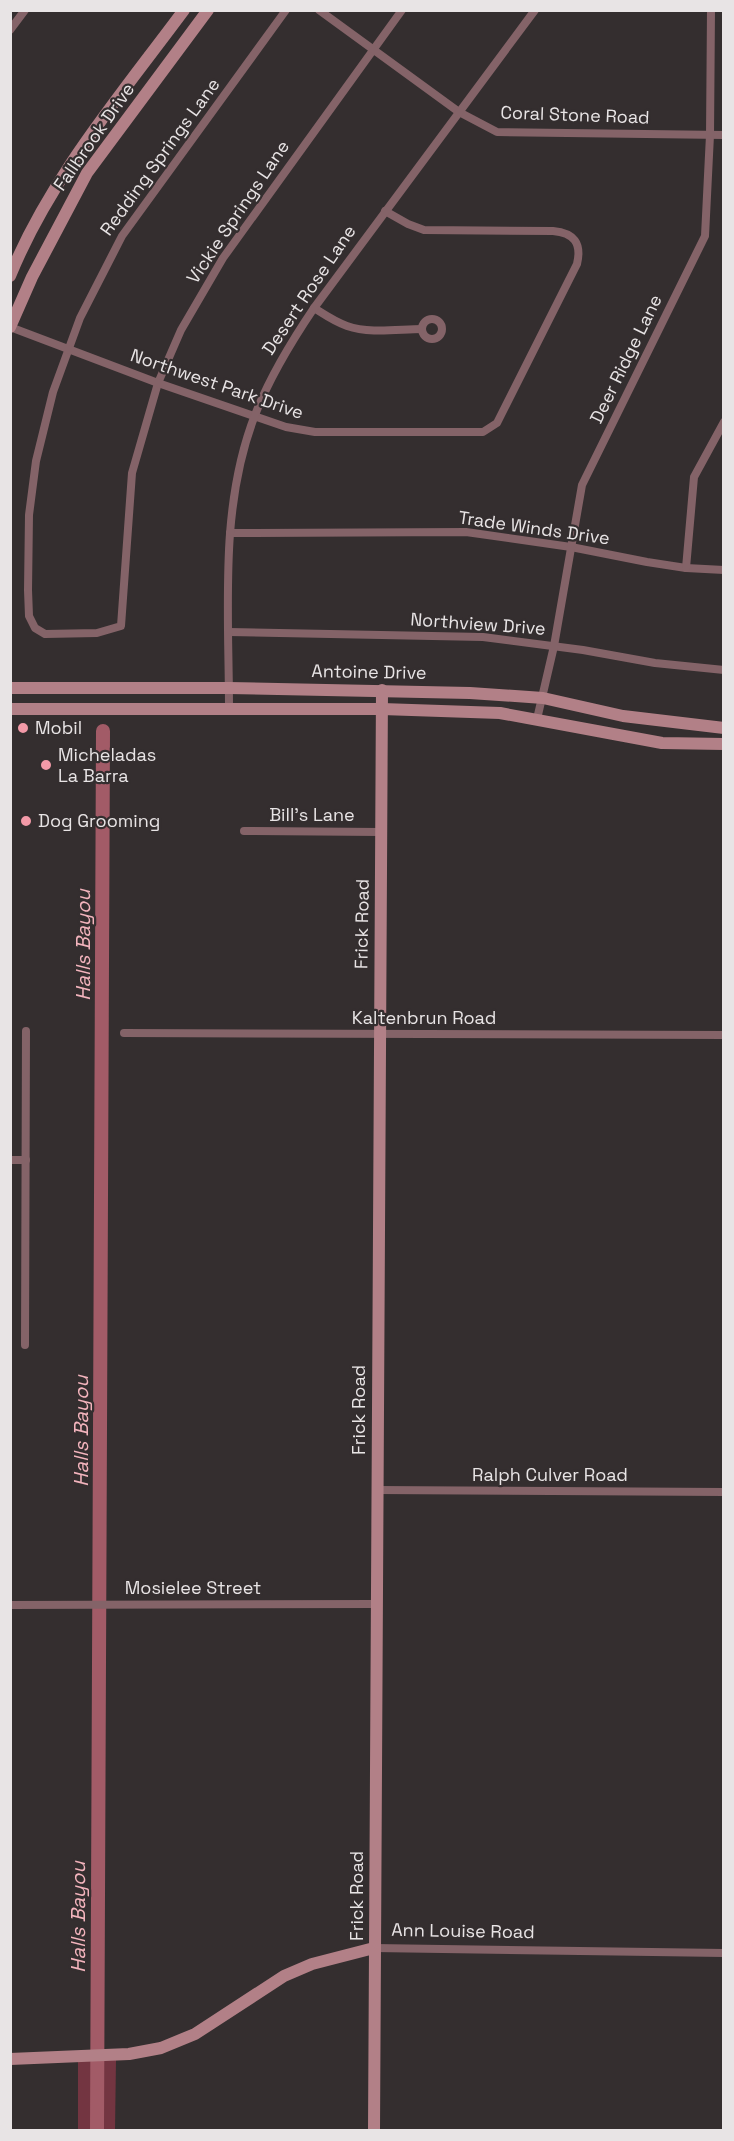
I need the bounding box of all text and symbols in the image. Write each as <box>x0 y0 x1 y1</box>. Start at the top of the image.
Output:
street label: Redding Springs Lane <box>95 73 225 240</box>
street label: Fallbrook Drive <box>48 78 139 195</box>
street label: Coral Stone Road <box>500 100 650 129</box>
street label: Vickie Springs Lane <box>181 136 294 288</box>
street label: Desert Rose Lane <box>257 220 360 359</box>
street label: Deer Ridge Lane <box>584 290 667 427</box>
street label: Northwest Park Drive <box>128 343 307 424</box>
street label: Trade Winds Drive <box>457 505 611 550</box>
street label: Northview Drive <box>410 607 546 640</box>
street label: Antoine Drive <box>311 659 427 684</box>
place label: Mobil <box>35 716 82 739</box>
marker: Mobil <box>16 721 30 735</box>
place label: Micheladas La Barra <box>58 743 156 787</box>
marker: Micheladas La Barra <box>39 758 53 772</box>
street label: Bill's Lane <box>269 803 355 826</box>
place label: Dog Grooming <box>38 809 160 832</box>
marker: Dog Grooming <box>19 814 33 828</box>
street label: Frick Road <box>349 879 374 969</box>
water label: Halls Bayou <box>70 888 96 1001</box>
street label: Kaltenbrun Road <box>352 1006 496 1029</box>
street label: Frick Road <box>347 1365 370 1455</box>
water label: Halls Bayou <box>68 1374 94 1487</box>
street label: Ralph Culver Road <box>472 1463 628 1486</box>
street label: Mosielee Street <box>125 1576 261 1599</box>
street label: Frick Road <box>345 1851 368 1941</box>
water label: Halls Bayou <box>65 1860 91 1973</box>
street label: Ann Louise Road <box>391 1918 535 1943</box>

